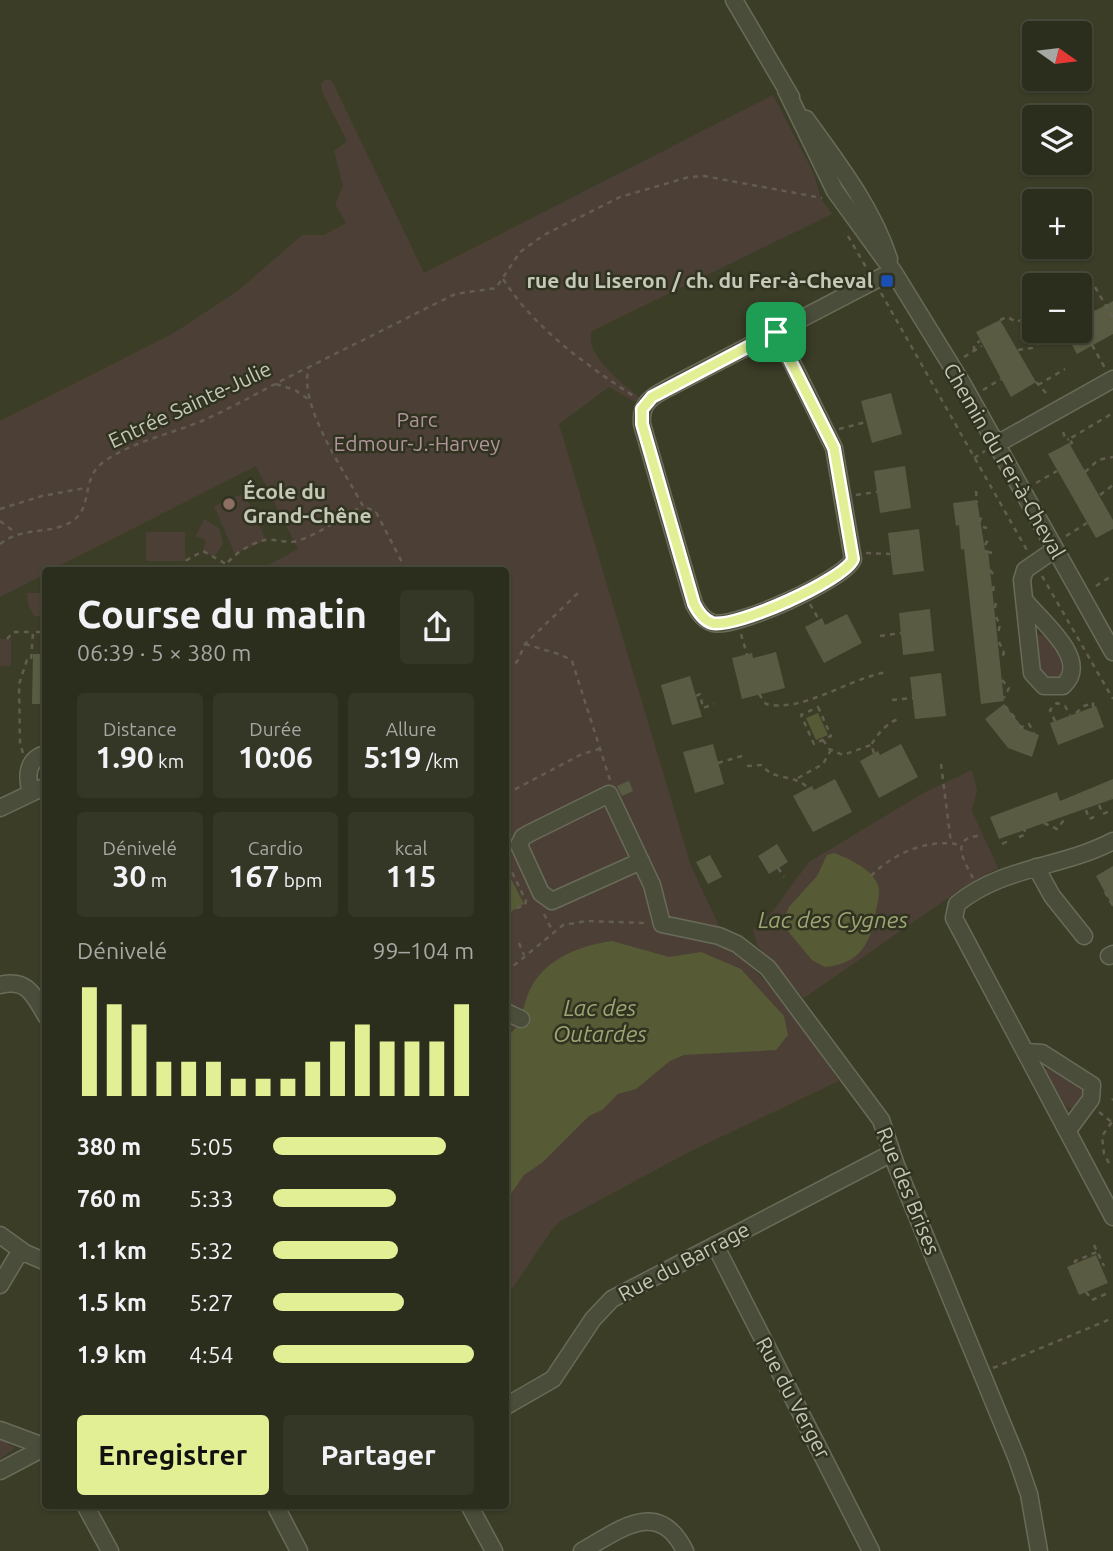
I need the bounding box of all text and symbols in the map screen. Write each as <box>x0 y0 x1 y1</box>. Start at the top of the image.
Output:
north arrow <box>1022 21 1092 91</box>
map controls <box>1022 21 1092 343</box>
button: layers <box>1022 105 1092 175</box>
button: + <box>1022 189 1092 259</box>
place label: rue du Liseron / ch. du Fer-à-Cheval <box>526 268 873 292</box>
marker: rue du Liseron / ch. du Fer-à-Cheval <box>879 273 895 289</box>
button: − <box>1022 273 1092 343</box>
pin <box>746 302 806 362</box>
icon: arrive <box>757 313 795 351</box>
street label: Entrée Sainte-Julie <box>104 356 275 452</box>
street label: Chemin du Fer-à-Cheval <box>939 358 1071 563</box>
park label: Parc Edmour-J.-Harvey <box>334 407 500 455</box>
place label: École du Grand-Chêne <box>243 479 372 527</box>
marker: École du Grand-Chêne <box>221 496 237 512</box>
button: share <box>400 590 474 664</box>
text: Course du matin <box>77 593 367 635</box>
text: 06:39 · 5 × 380 m <box>77 640 251 665</box>
text: Distance <box>103 718 177 740</box>
text: Durée <box>249 718 302 740</box>
text: Allure <box>386 718 437 740</box>
text: 1.90 <box>96 740 154 774</box>
text: 10:06 <box>238 740 313 774</box>
text: 5:19 <box>363 740 422 774</box>
text: km <box>154 750 184 772</box>
text: /km <box>422 750 459 772</box>
text: Dénivelé <box>103 837 177 859</box>
text: Cardio <box>248 837 303 859</box>
text: kcal <box>395 837 428 859</box>
text: 30 <box>113 859 146 893</box>
text: 167 <box>229 859 279 893</box>
text: 115 <box>386 859 437 893</box>
text: m <box>146 869 167 891</box>
text: bpm <box>279 869 322 891</box>
water label: Lac des Cygnes <box>758 907 908 932</box>
text: Dénivelé <box>77 938 167 963</box>
text: 99–104 m <box>373 938 474 963</box>
water label: Lac des Outardes <box>553 995 647 1046</box>
street label: Rue des Brises <box>872 1123 945 1258</box>
text: 380 m <box>77 1134 141 1159</box>
text: 5:05 <box>189 1134 234 1159</box>
text: 760 m <box>77 1186 141 1211</box>
text: 5:33 <box>189 1186 234 1211</box>
street label: Rue du Barrage <box>614 1216 753 1306</box>
text: 1.1 km <box>77 1238 147 1263</box>
text: 5:32 <box>189 1238 234 1263</box>
text: 1.5 km <box>77 1290 147 1315</box>
text: 5:27 <box>189 1290 234 1315</box>
street label: Rue du Verger <box>752 1333 836 1462</box>
text: 1.9 km <box>77 1342 147 1367</box>
text: 4:54 <box>189 1342 234 1367</box>
button: Enregistrer <box>77 1415 269 1495</box>
button: Partager <box>283 1415 474 1495</box>

